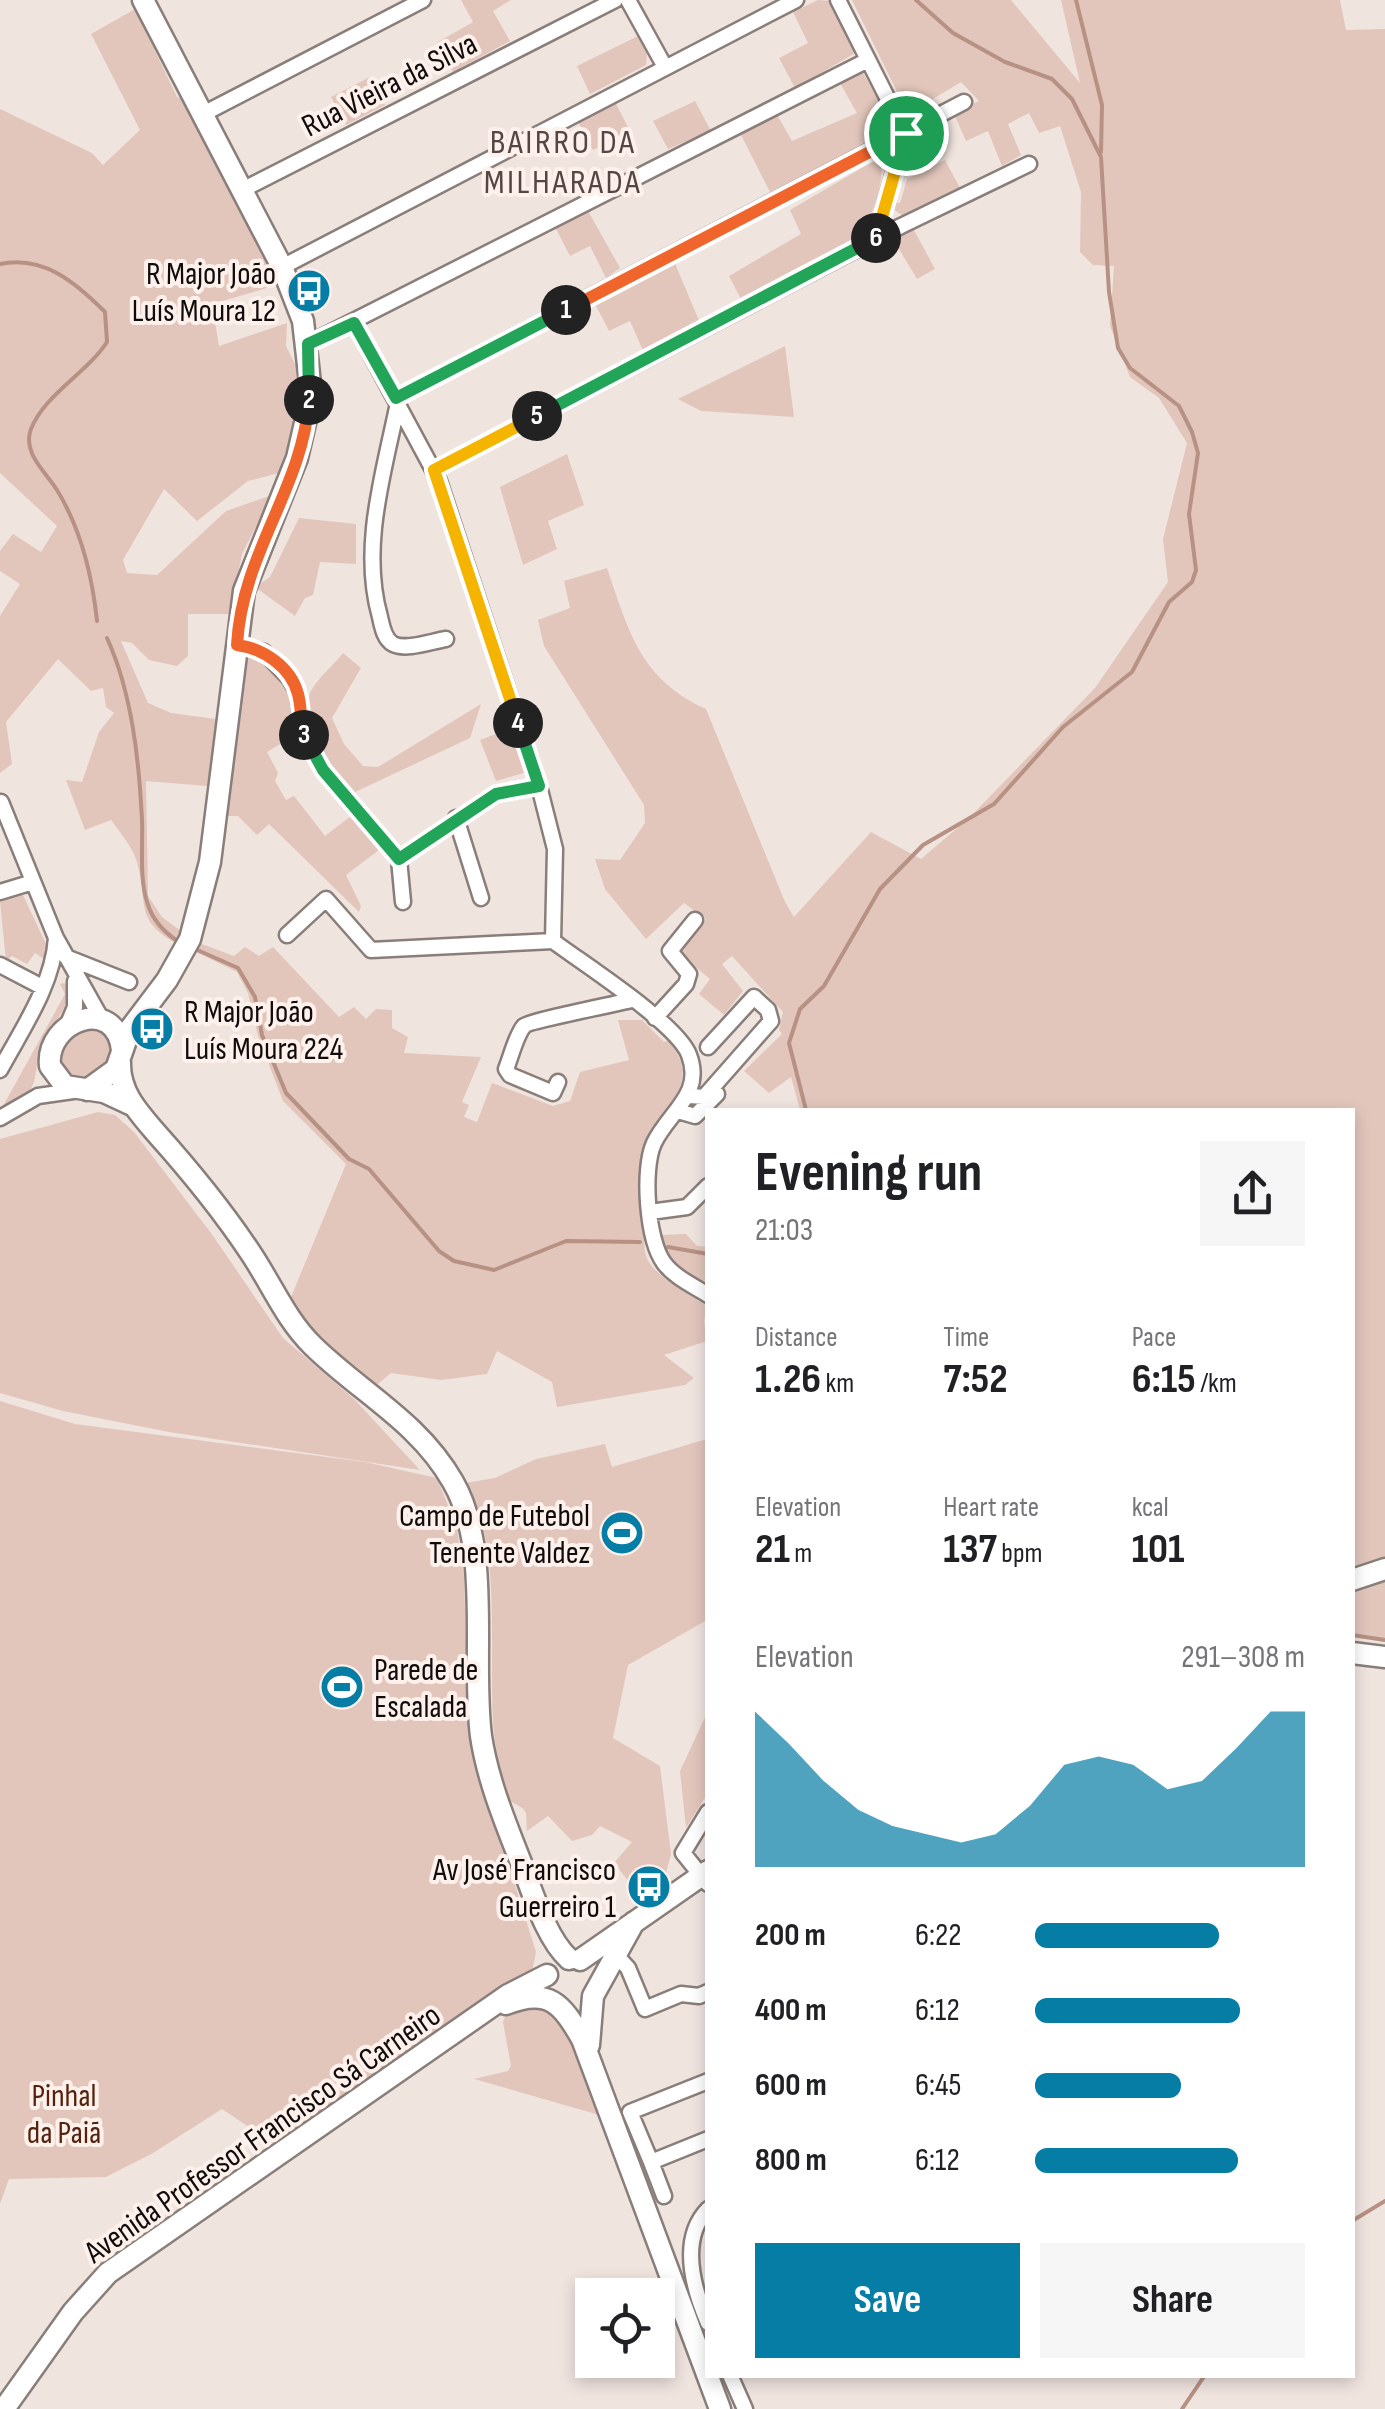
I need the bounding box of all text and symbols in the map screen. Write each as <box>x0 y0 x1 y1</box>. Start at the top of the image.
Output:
street label: Rua Vieira da Silva <box>296 25 484 146</box>
pin <box>864 91 949 176</box>
icon: arrive <box>879 106 934 161</box>
district label: BAIRRO DA MILHARADA <box>484 121 642 204</box>
pin: 6 <box>851 213 901 263</box>
text: 6 <box>869 221 883 254</box>
place label: R Major João Luís Moura 12 <box>132 255 276 331</box>
bus stop icon: R Major João Luís Moura 12 <box>286 268 332 314</box>
pin: 1 <box>541 285 591 335</box>
text: 1 <box>561 293 571 326</box>
pin: 2 <box>284 375 334 425</box>
text: 2 <box>303 383 315 416</box>
pin: 5 <box>512 391 562 441</box>
text: 5 <box>531 399 543 432</box>
pin: 4 <box>493 698 543 748</box>
text: 4 <box>511 706 525 739</box>
pin: 3 <box>279 710 329 760</box>
text: 3 <box>298 718 310 751</box>
place label: R Major João Luís Moura 224 <box>184 993 343 1069</box>
bus stop icon: R Major João Luís Moura 224 <box>129 1006 175 1052</box>
text: Evening run <box>755 1140 982 1207</box>
button: share <box>1200 1141 1305 1246</box>
text: 21:03 <box>755 1211 813 1250</box>
text: Distance <box>755 1321 838 1354</box>
text: Time <box>943 1321 989 1354</box>
text: Pace <box>1132 1321 1176 1354</box>
text: 1.26 <box>755 1354 821 1405</box>
text: 7:52 <box>943 1354 1008 1405</box>
text: 6:15 <box>1132 1354 1196 1405</box>
text: km <box>821 1367 854 1400</box>
text: /km <box>1196 1367 1237 1400</box>
text: Elevation <box>755 1491 841 1524</box>
text: Heart rate <box>943 1491 1039 1524</box>
text: kcal <box>1132 1491 1169 1524</box>
place label: Campo de Futebol Tenente Valdez <box>399 1497 590 1573</box>
sports icon: Campo de Futebol Tenente Valdez <box>599 1510 645 1556</box>
text: 21 <box>755 1524 790 1575</box>
text: 137 <box>943 1524 997 1575</box>
text: 101 <box>1132 1524 1185 1575</box>
text: m <box>790 1537 812 1570</box>
text: bpm <box>997 1537 1043 1570</box>
text: Elevation <box>755 1638 854 1677</box>
text: 291–308 m <box>1181 1638 1305 1677</box>
place label: Parede de Escalada <box>374 1651 478 1727</box>
sports icon: Parede de Escalada <box>319 1664 365 1710</box>
place label: Av José Francisco Guerreiro 1 <box>432 1851 616 1927</box>
bus stop icon: Av José Francisco Guerreiro 1 <box>626 1864 672 1910</box>
text: 200 m <box>755 1916 826 1955</box>
text: 6:22 <box>915 1916 961 1955</box>
text: 400 m <box>755 1991 827 2030</box>
text: 6:12 <box>915 1991 960 2030</box>
street label: Avenida Professor Francisco Sá Carneiro <box>76 1996 448 2273</box>
text: 600 m <box>755 2066 827 2105</box>
text: 6:45 <box>915 2066 961 2105</box>
park label: Pinhal da Paiã <box>27 2077 101 2153</box>
text: 800 m <box>755 2141 827 2180</box>
text: 6:12 <box>915 2141 960 2180</box>
button: Save <box>755 2243 1020 2358</box>
button: Share <box>1040 2243 1305 2358</box>
map controls <box>575 2278 675 2378</box>
button: locate <box>575 2278 675 2378</box>

